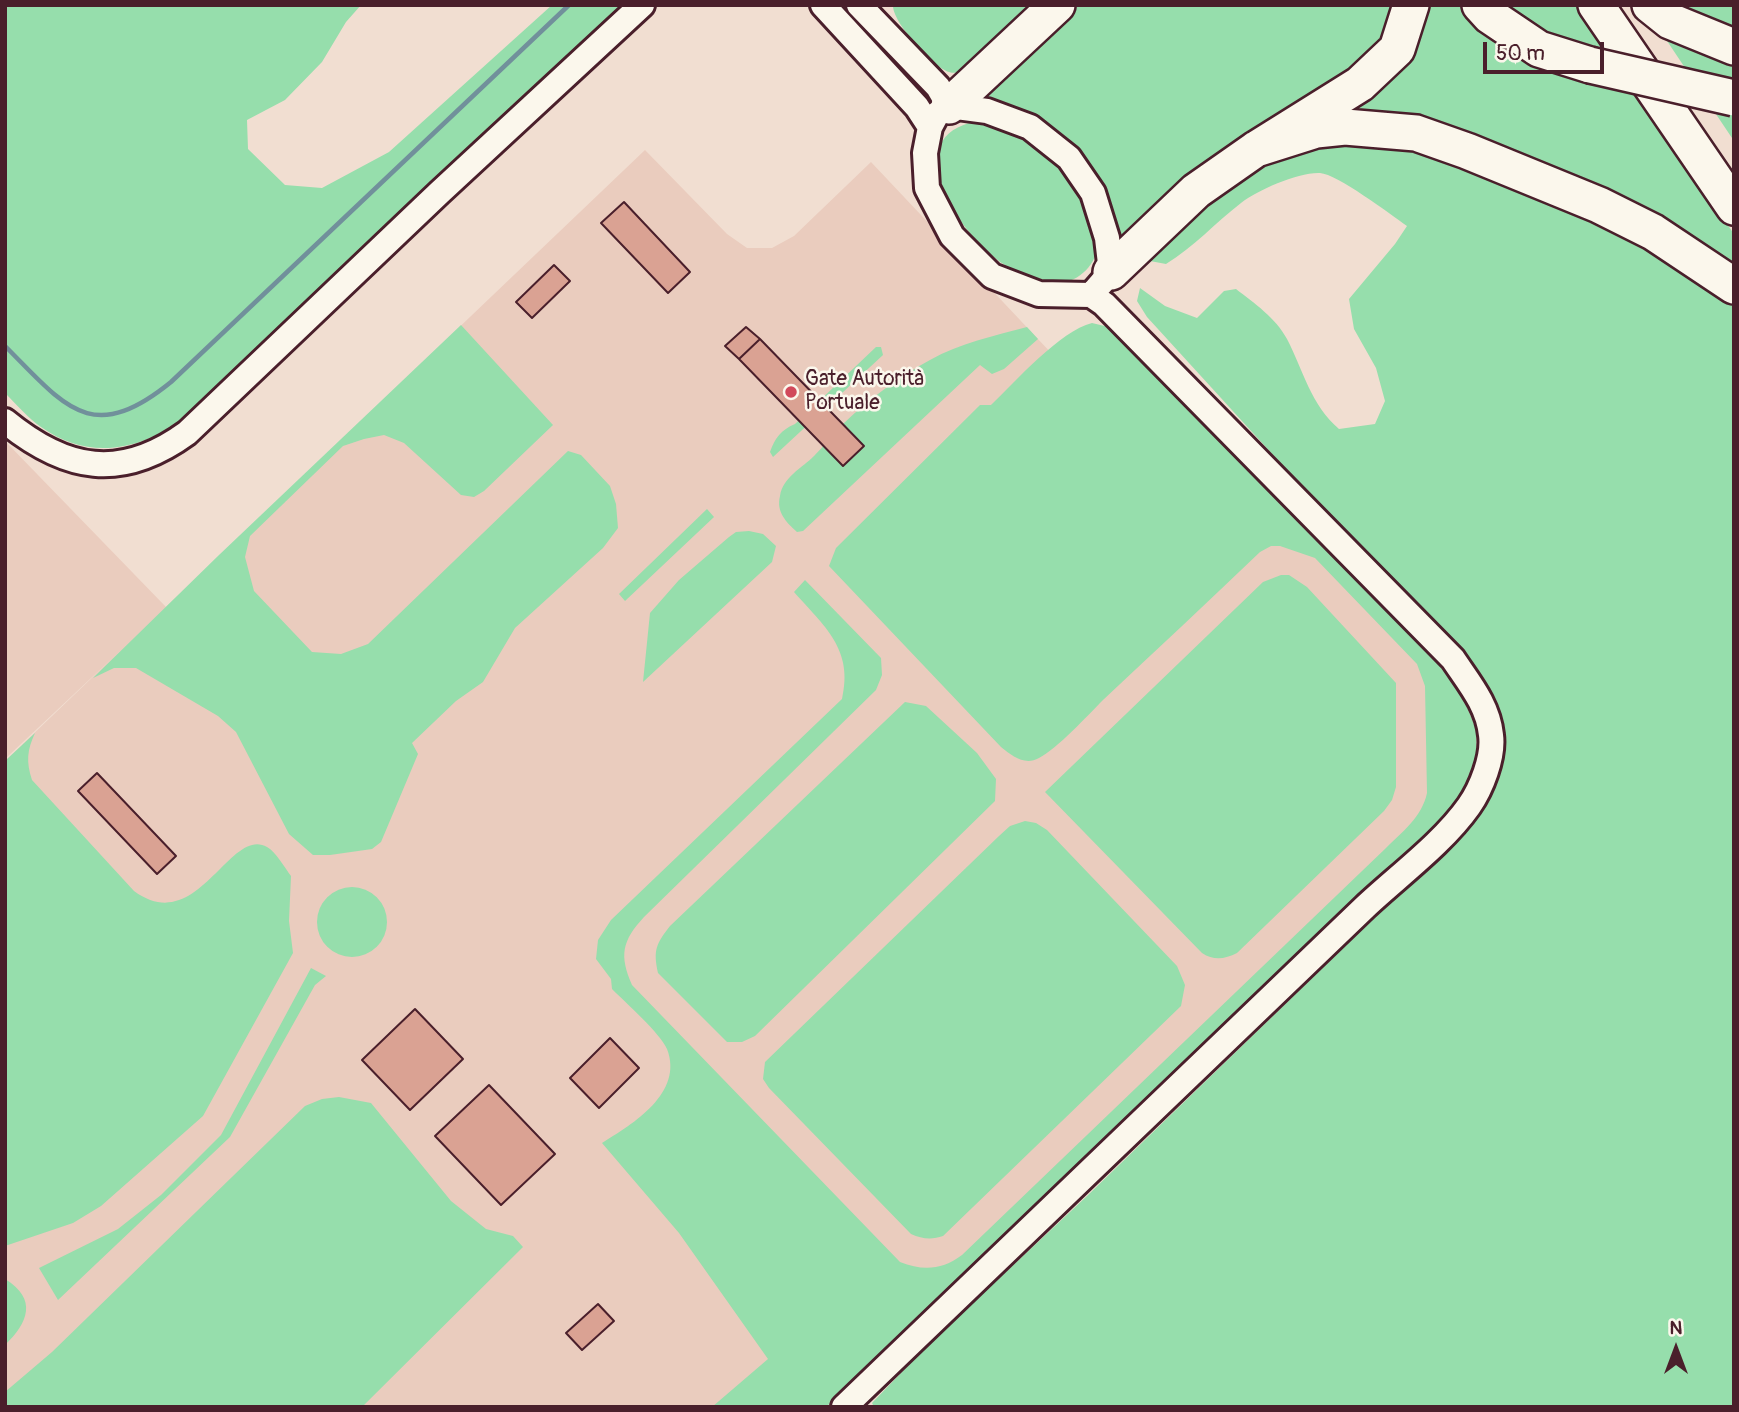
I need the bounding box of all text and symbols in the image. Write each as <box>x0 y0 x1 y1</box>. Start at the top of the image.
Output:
scale bar <box>1487 28 1608 72</box>
text: 50 m <box>1496 40 1545 67</box>
place label: Gate Autorità Portuale <box>805 367 924 417</box>
marker: Gate Autorità Portuale <box>783 384 799 400</box>
north arrow <box>1641 1314 1711 1384</box>
text: N <box>1670 1316 1682 1340</box>

